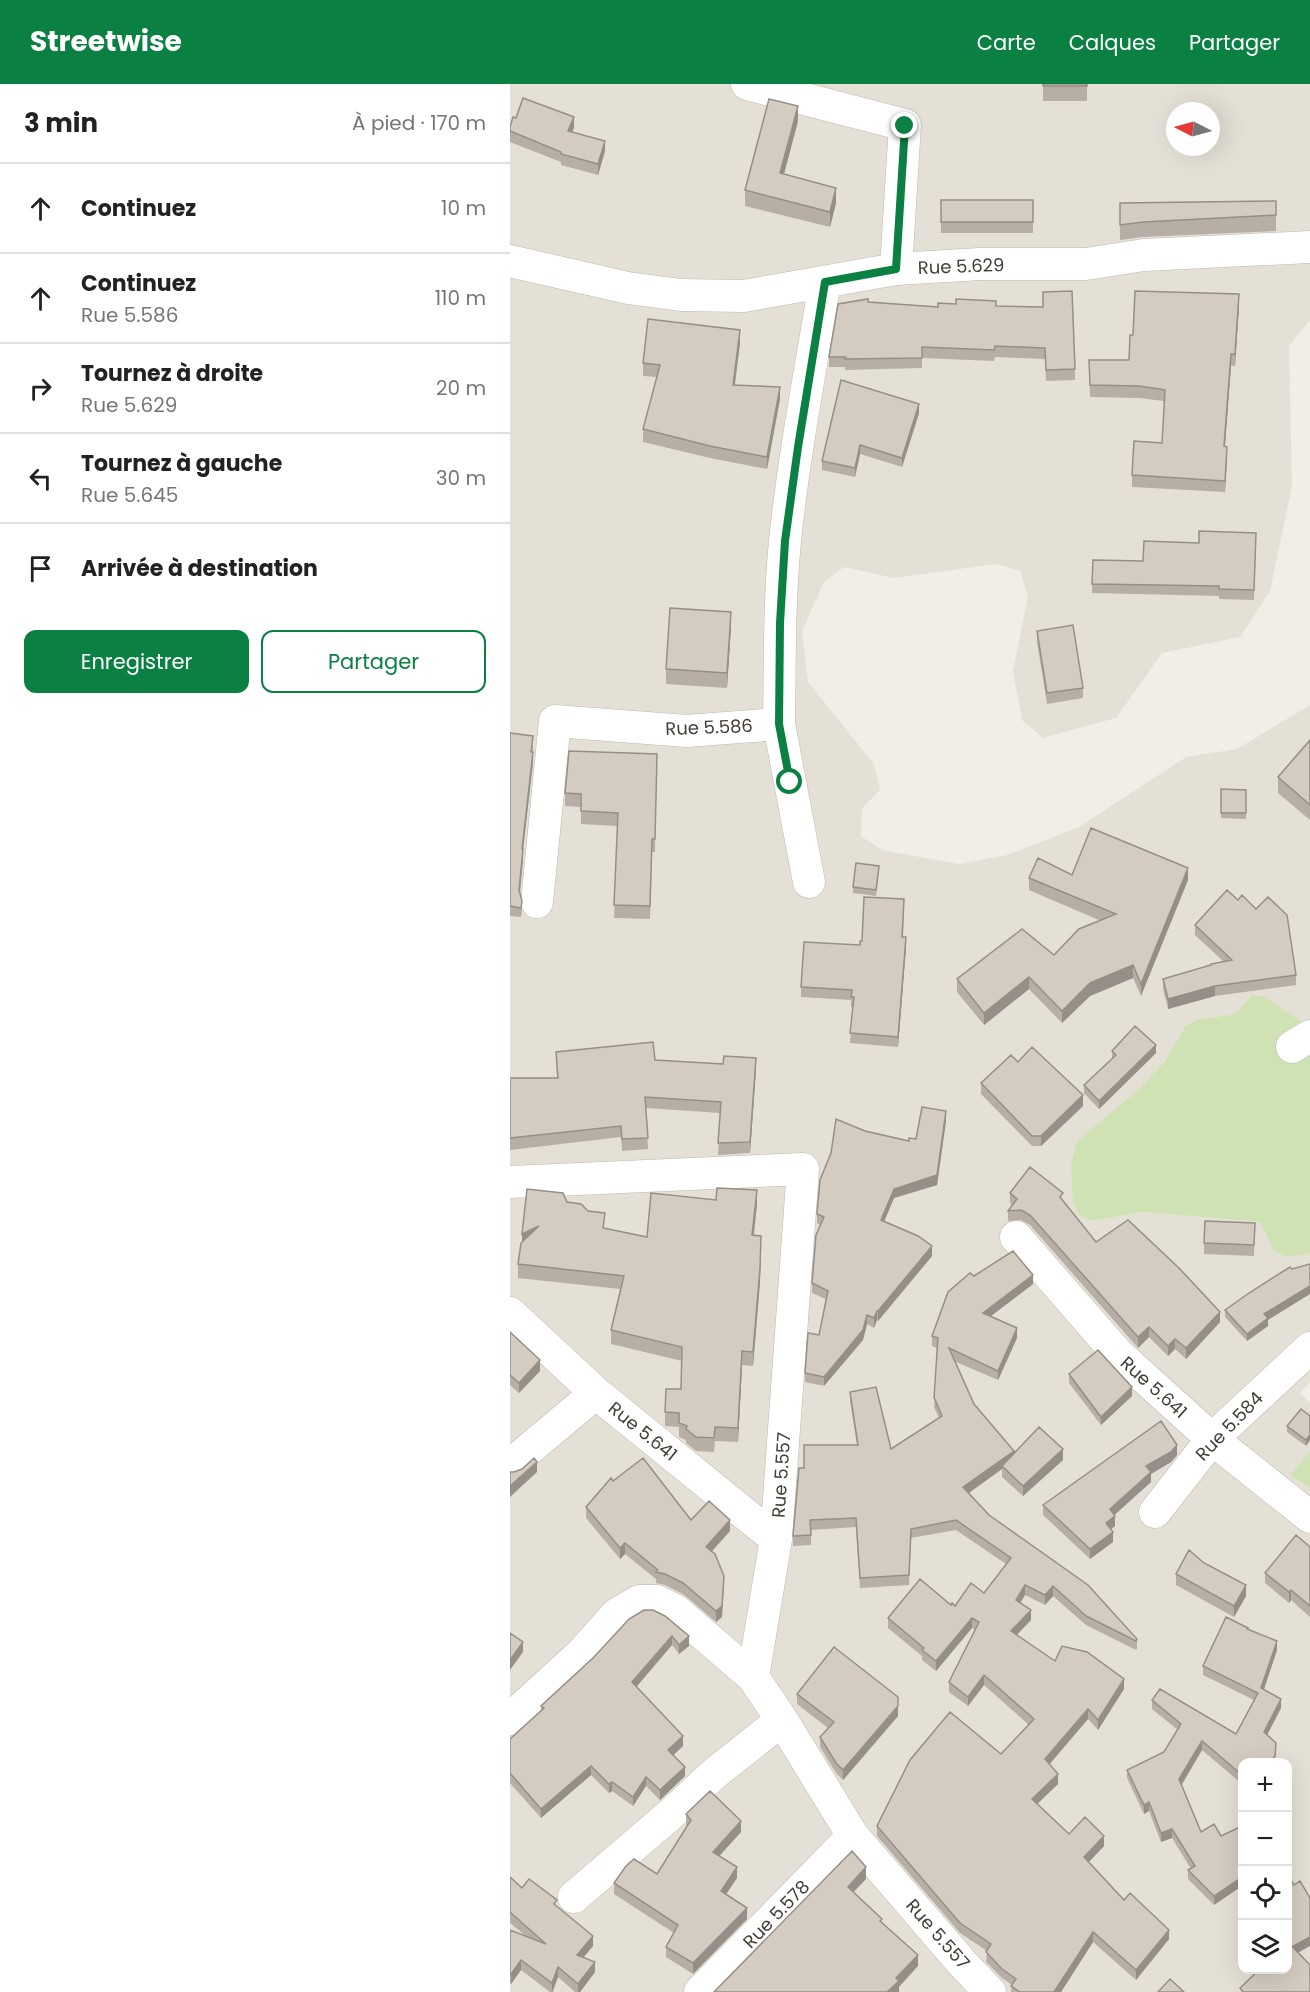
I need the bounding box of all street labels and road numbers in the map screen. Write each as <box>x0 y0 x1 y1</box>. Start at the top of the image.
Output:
street label: Rue 5.629 <box>917 252 1005 280</box>
street label: Rue 5.586 <box>665 713 753 741</box>
street label: Rue 5.641 <box>1115 1350 1193 1424</box>
street label: Rue 5.584 <box>1190 1386 1268 1466</box>
street label: Rue 5.641 <box>603 1395 683 1467</box>
street label: Rue 5.557 <box>766 1431 796 1519</box>
street label: Rue 5.578 <box>737 1874 815 1954</box>
street label: Rue 5.557 <box>900 1893 976 1975</box>

